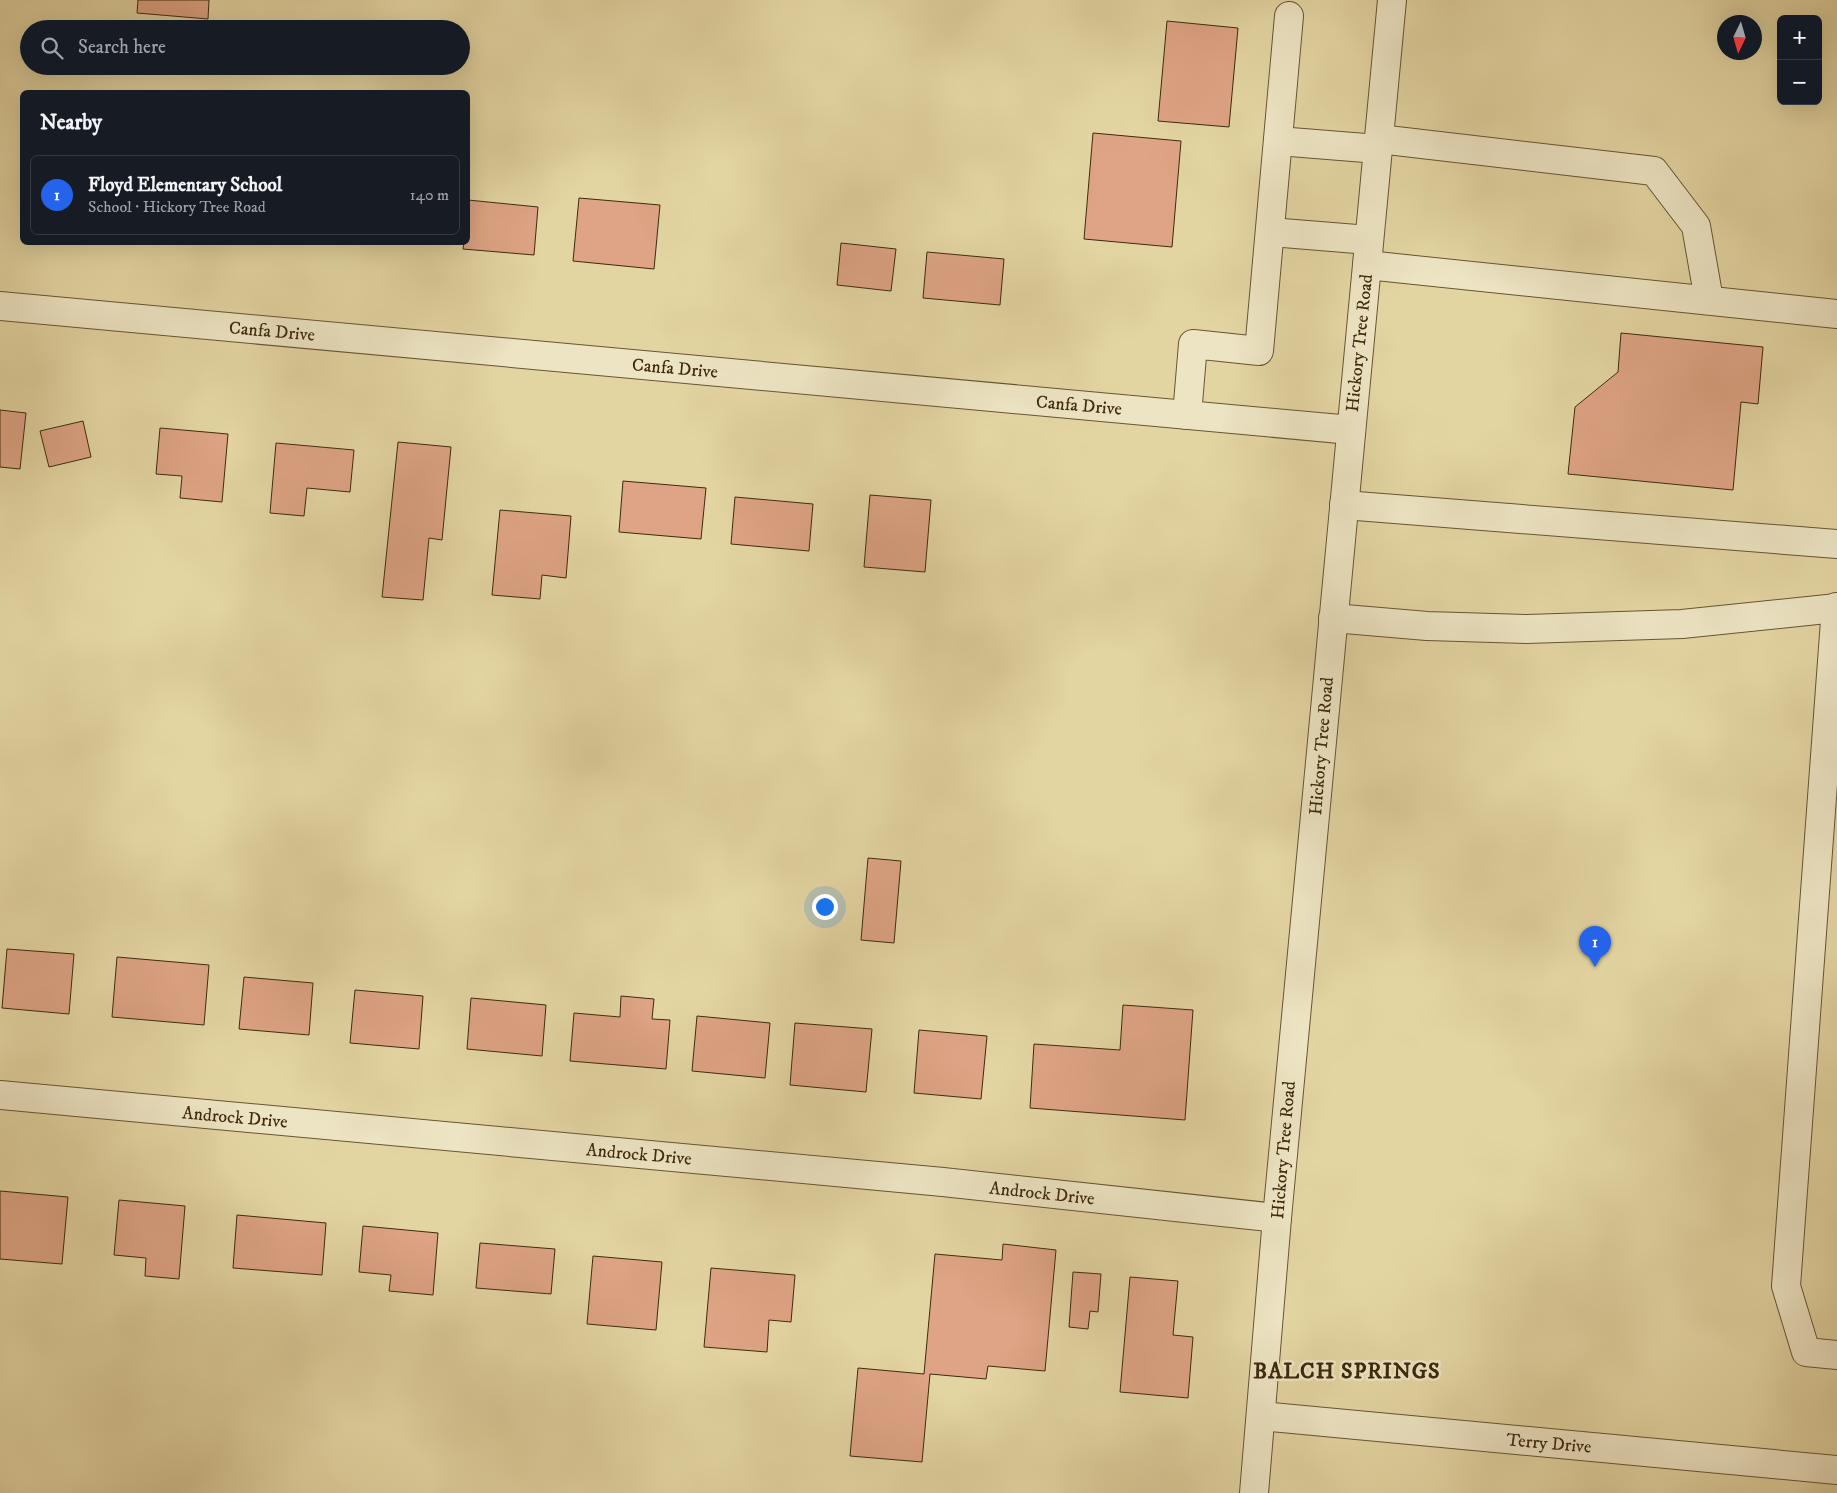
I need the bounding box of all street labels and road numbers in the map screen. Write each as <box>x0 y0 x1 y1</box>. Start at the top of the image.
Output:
street label: Hickory Tree Road <box>1342 273 1378 413</box>
street label: Canfa Drive <box>228 317 316 347</box>
street label: Canfa Drive <box>631 354 719 384</box>
street label: Canfa Drive <box>1035 391 1123 421</box>
street label: Hickory Tree Road <box>1305 676 1339 816</box>
street label: Hickory Tree Road <box>1267 1080 1301 1220</box>
street label: Androck Drive <box>181 1102 289 1134</box>
street label: Androck Drive <box>585 1139 693 1171</box>
street label: Androck Drive <box>988 1178 1096 1210</box>
street label: Terry Drive <box>1506 1429 1592 1459</box>

